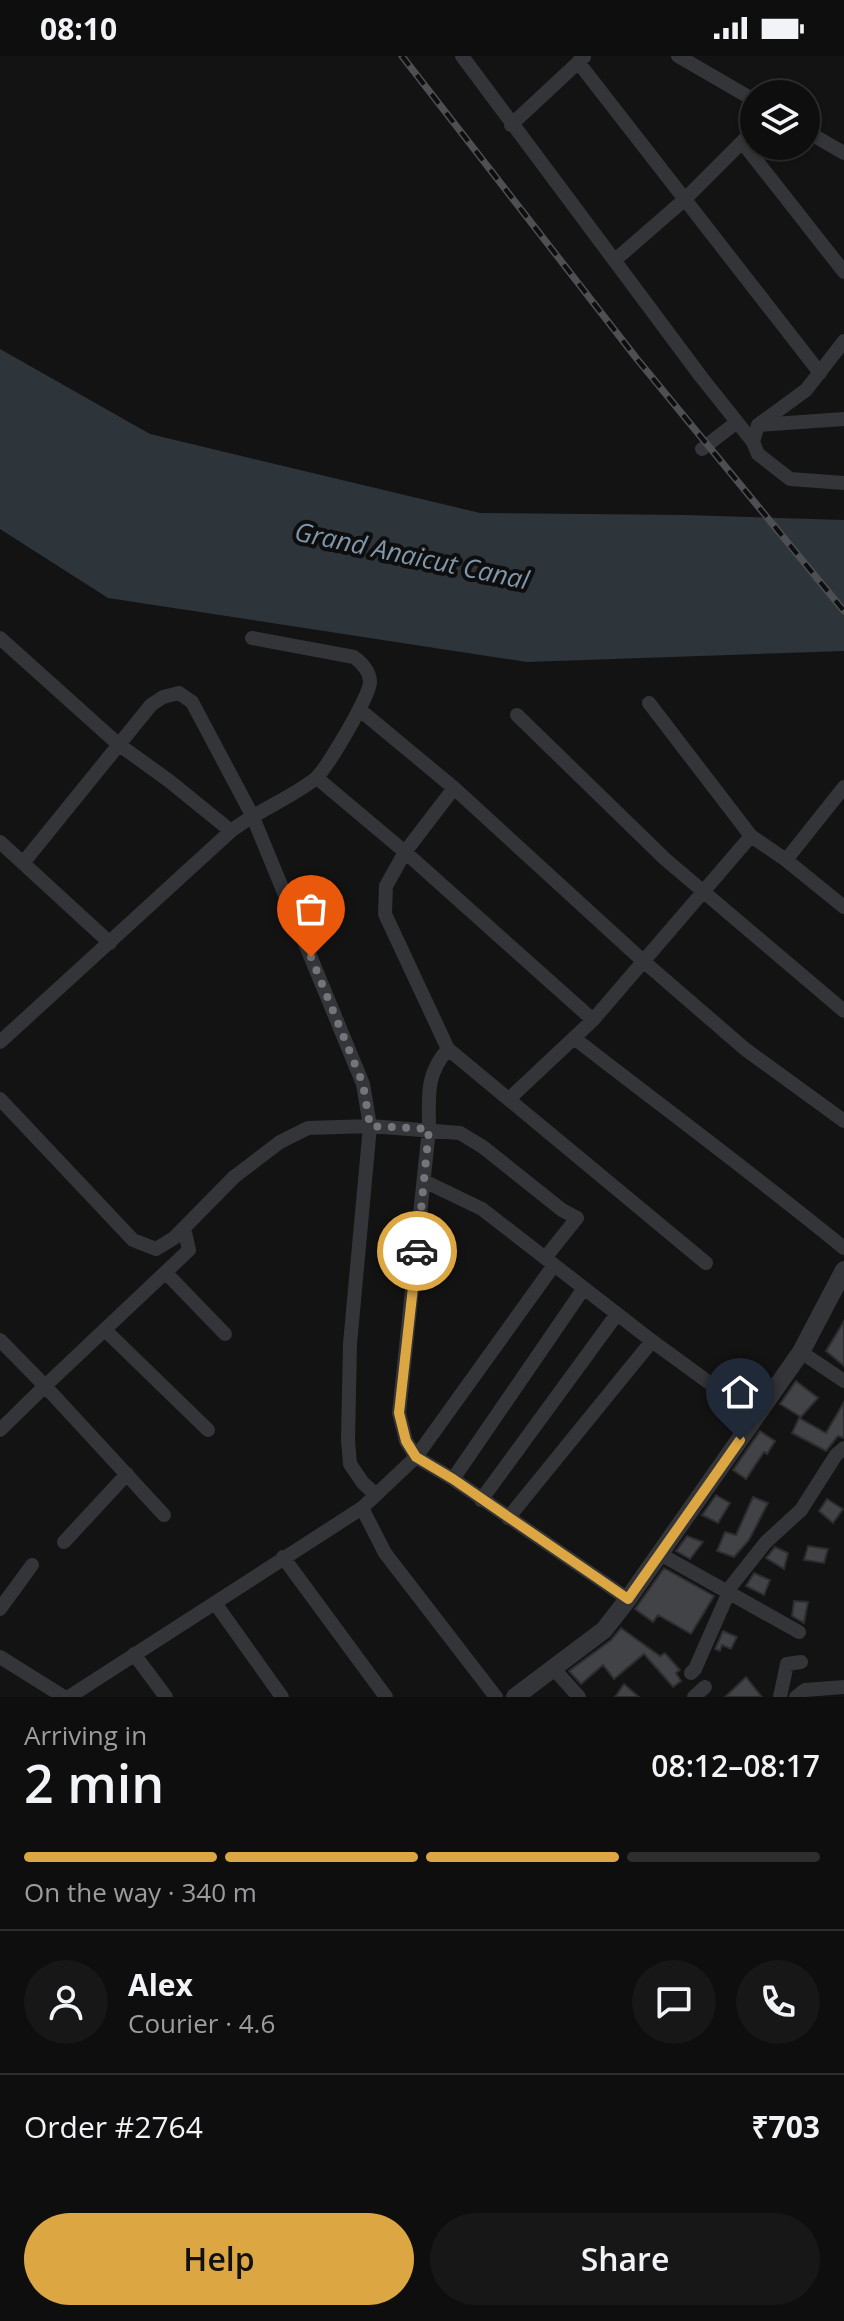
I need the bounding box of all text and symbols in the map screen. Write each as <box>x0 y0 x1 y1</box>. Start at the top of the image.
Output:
text: 08:10 <box>40 8 117 49</box>
map controls <box>740 80 820 160</box>
button: layers <box>740 80 820 160</box>
water label: Grand Anaicut Canal <box>292 513 534 598</box>
pin <box>277 875 345 957</box>
icon: bag <box>289 887 333 931</box>
courier <box>377 1211 457 1291</box>
icon: car <box>395 1229 439 1273</box>
pin <box>706 1358 774 1440</box>
icon: home <box>718 1370 762 1414</box>
text: Arriving in <box>24 1717 147 1753</box>
text: 08:12–08:17 <box>651 1745 820 1786</box>
text: 2 min <box>24 1747 164 1818</box>
text: On the way · 340 m <box>24 1874 257 1910</box>
button: person <box>24 1960 108 2044</box>
button: chat <box>632 1960 716 2044</box>
button: phone <box>736 1960 820 2044</box>
text: Alex <box>128 1964 193 2005</box>
text: Courier · 4.6 <box>128 2005 275 2041</box>
text: Order #2764 <box>24 2106 203 2147</box>
text: ₹703 <box>751 2106 820 2147</box>
button: Help <box>24 2213 414 2305</box>
button: Share <box>430 2213 820 2305</box>

